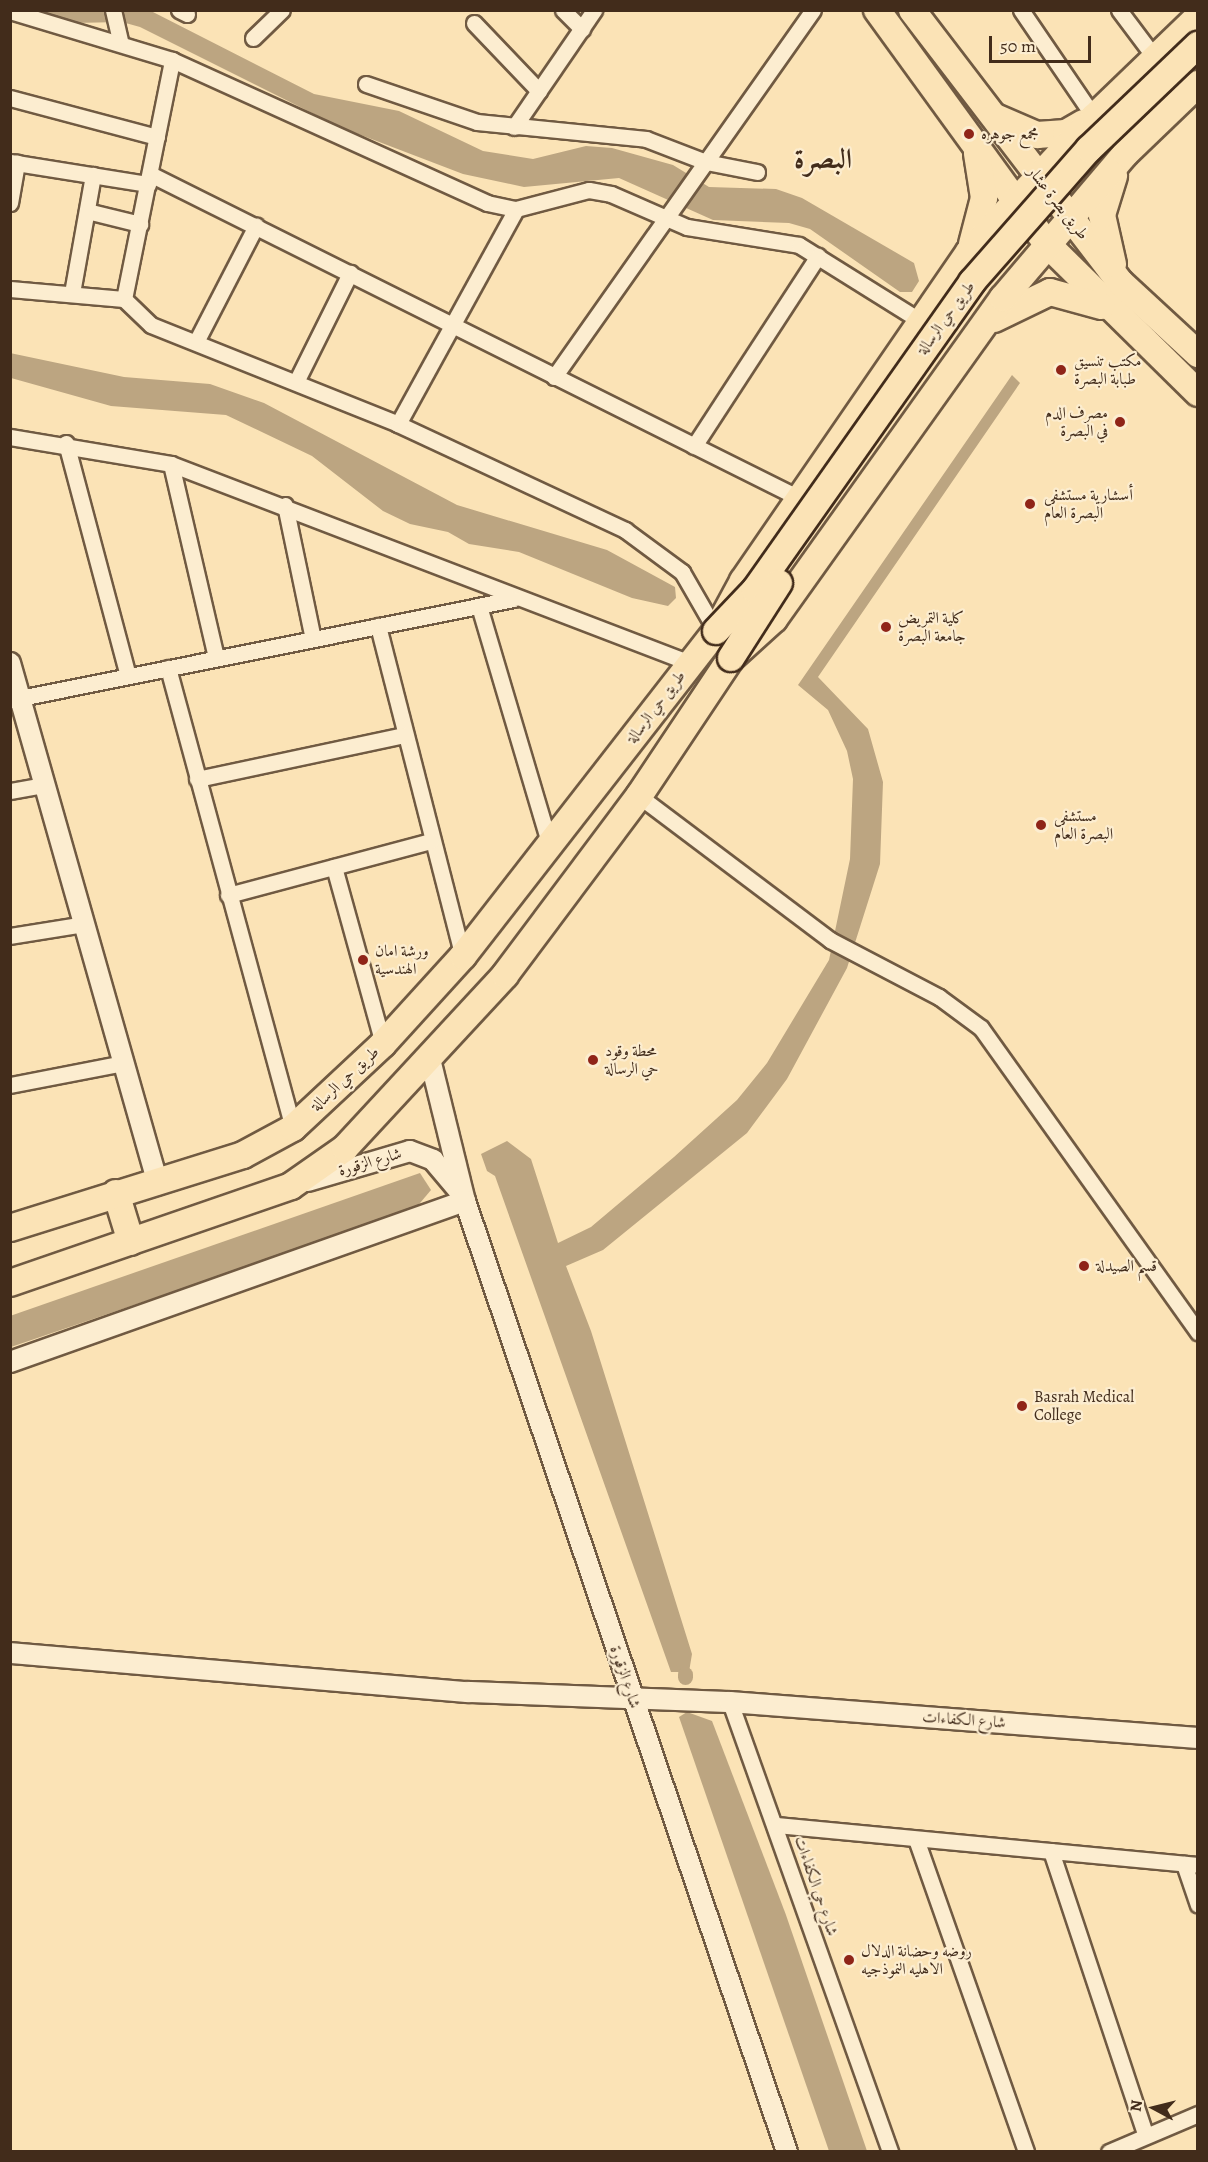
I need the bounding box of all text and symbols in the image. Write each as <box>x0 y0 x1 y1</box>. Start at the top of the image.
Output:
scale bar <box>992 24 1094 62</box>
text: 50 m <box>1000 34 1036 58</box>
place label: مجمع جوهره <box>981 124 1038 144</box>
marker: مجمع جوهره <box>962 127 976 141</box>
district label: البصرة <box>794 142 852 176</box>
street label: طريق بصرة عشار <box>1023 162 1093 244</box>
street label: طريق حي الرسالة <box>913 278 979 358</box>
place label: مكتب تنسيق طبابة البصرة <box>1074 351 1141 389</box>
marker: مكتب تنسيق طبابة البصرة <box>1052 361 1070 379</box>
place label: مصرف الدم في البصرة <box>1045 403 1108 441</box>
marker: مصرف الدم في البصرة <box>1113 415 1127 429</box>
place label: أسشارية مستشفى البصرة العام <box>1044 485 1133 523</box>
marker: أسشارية مستشفى البصرة العام <box>1021 495 1039 513</box>
place label: كلية التمريض جامعة البصرة <box>898 608 966 646</box>
marker: كلية التمريض جامعة البصرة <box>879 620 893 634</box>
street label: طريق حي الرسالة <box>622 667 690 747</box>
place label: مستشفى البصرة العام <box>1054 806 1113 844</box>
marker: مستشفى البصرة العام <box>1032 816 1050 834</box>
place label: ورشة امان الهندسية <box>375 941 429 979</box>
marker: ورشة امان الهندسية <box>356 953 370 967</box>
place label: محطة وقود حي الرسالة <box>605 1041 659 1079</box>
street label: طريق حي الرسالة <box>307 1043 383 1115</box>
marker: محطة وقود حي الرسالة <box>586 1053 600 1067</box>
street label: شارع الزقورة <box>336 1144 404 1180</box>
place label: قسم الصيدلة <box>1096 1256 1157 1276</box>
marker: قسم الصيدلة <box>1077 1259 1091 1273</box>
place label: Basrah Medical College <box>1034 1387 1134 1425</box>
marker: Basrah Medical College <box>1015 1399 1029 1413</box>
street label: شارع الزقورة <box>605 1643 645 1711</box>
street label: شارع الكفاءات <box>922 1708 1006 1732</box>
street label: شارع حي الكفاءات <box>790 1834 842 1938</box>
place label: روضه وحضانة الدلال الاهليه النموذجيه <box>861 1941 972 1979</box>
marker: روضه وحضانة الدلال الاهليه النموذجيه <box>842 1953 856 1967</box>
north arrow <box>1124 2078 1184 2138</box>
text: N <box>1125 2099 1148 2113</box>

